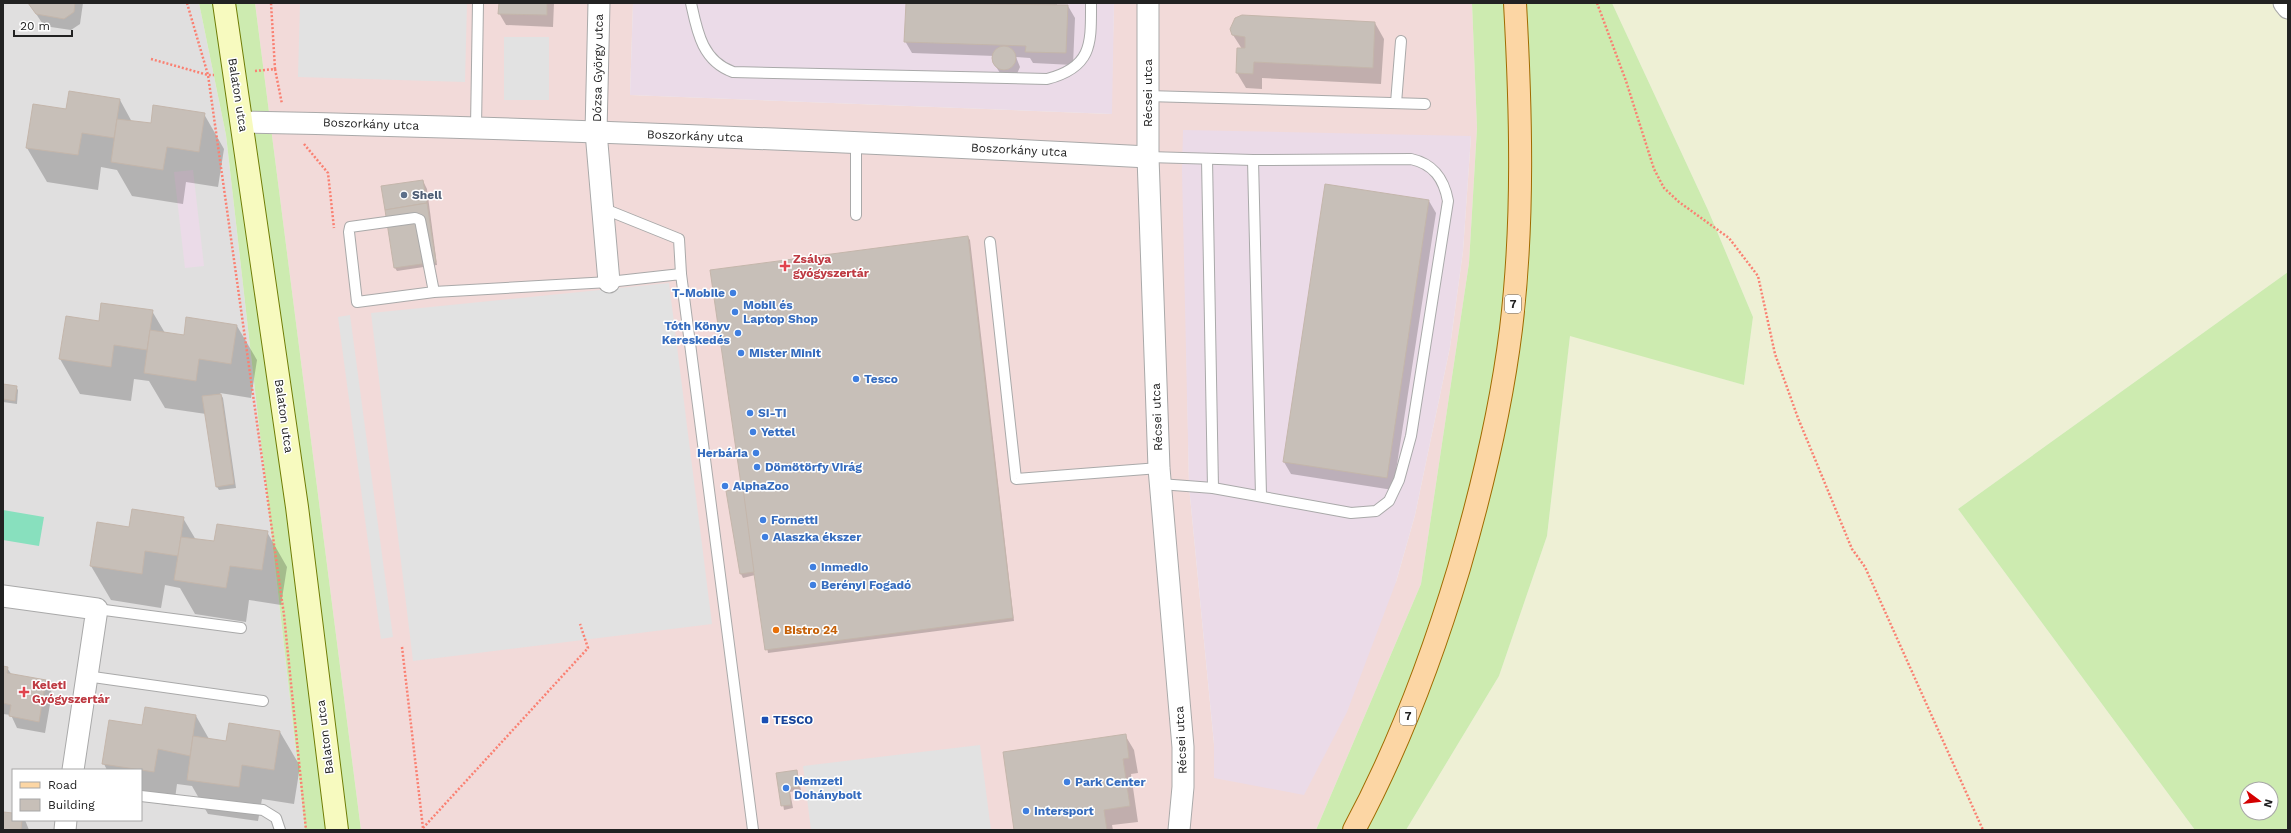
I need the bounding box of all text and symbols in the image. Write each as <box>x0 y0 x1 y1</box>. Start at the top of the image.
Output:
scale bar <box>14 12 72 38</box>
street label: Dózsa György utca <box>590 14 606 122</box>
text: 20 m <box>20 19 50 33</box>
street label: Balaton utca <box>225 57 251 133</box>
street label: Récsei utca <box>1141 59 1155 127</box>
street label: Boszorkány utca <box>323 115 420 133</box>
street label: Boszorkány utca <box>647 127 744 145</box>
street label: Boszorkány utca <box>970 140 1068 160</box>
place label: Shell <box>412 188 442 202</box>
marker: Shell <box>399 190 409 200</box>
place label: Zsálya gyógyszertár <box>793 252 870 280</box>
marker: Zsálya gyógyszertár <box>780 261 790 271</box>
place label: T-Mobile <box>672 286 725 300</box>
marker: T-Mobile <box>728 288 738 298</box>
road number: 7 <box>1505 295 1521 313</box>
place label: Mobil és Laptop Shop <box>743 298 818 326</box>
marker: Mobil és Laptop Shop <box>730 307 740 317</box>
place label: Tóth Könyv Kereskedés <box>662 319 731 347</box>
marker: Tóth Könyv Kereskedés <box>733 328 743 338</box>
place label: Mister Minit <box>749 346 822 360</box>
marker: Mister Minit <box>736 348 746 358</box>
place label: Tesco <box>864 372 898 386</box>
marker: Tesco <box>851 374 861 384</box>
street label: Balaton utca <box>272 378 296 454</box>
street label: Récsei utca <box>1149 383 1165 451</box>
place label: SI-TI <box>758 406 787 420</box>
marker: SI-TI <box>745 408 755 418</box>
place label: Yettel <box>761 425 795 439</box>
marker: Yettel <box>748 427 758 437</box>
place label: Herbária <box>697 446 748 460</box>
marker: Herbária <box>751 448 761 458</box>
place label: Dömötörfy Virág <box>765 460 862 474</box>
marker: Dömötörfy Virág <box>752 462 762 472</box>
place label: AlphaZoo <box>733 479 789 493</box>
marker: AlphaZoo <box>720 481 730 491</box>
place label: Fornetti <box>771 513 818 527</box>
marker: Fornetti <box>758 515 768 525</box>
place label: Alaszka ékszer <box>773 530 862 544</box>
marker: Alaszka ékszer <box>760 532 770 542</box>
place label: inmedio <box>821 560 868 574</box>
marker: inmedio <box>808 562 818 572</box>
place label: Berényi Fogadó <box>821 578 911 592</box>
marker: Berényi Fogadó <box>808 580 818 590</box>
place label: Bistro 24 <box>784 623 838 637</box>
marker: Bistro 24 <box>771 625 781 635</box>
place label: Keleti Gyógyszertár <box>32 678 111 706</box>
marker: Keleti Gyógyszertár <box>19 687 29 697</box>
street label: Balaton utca <box>313 699 336 775</box>
street label: Récsei utca <box>1172 706 1190 774</box>
road number: 7 <box>1400 707 1416 725</box>
place label: TESCO <box>773 713 813 727</box>
marker: TESCO <box>760 715 770 725</box>
legend <box>12 769 142 821</box>
place label: Nemzeti Dohánybolt <box>794 774 863 802</box>
place label: Park Center <box>1075 775 1147 789</box>
marker: Park Center <box>1062 777 1072 787</box>
text: Road <box>48 778 77 792</box>
north arrow <box>2239 781 2279 821</box>
marker: Nemzeti Dohánybolt <box>781 783 791 793</box>
text: Building <box>48 798 95 812</box>
text: N <box>2261 798 2276 809</box>
place label: Intersport <box>1034 804 1095 818</box>
marker: Intersport <box>1021 806 1031 816</box>

